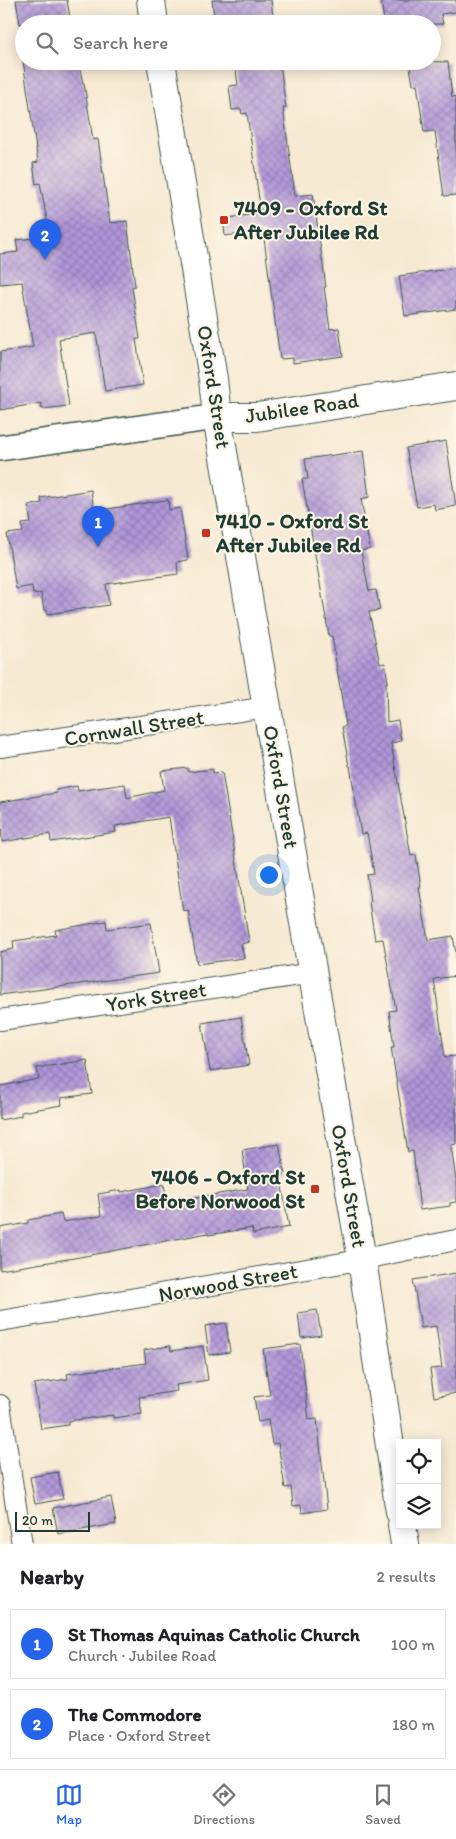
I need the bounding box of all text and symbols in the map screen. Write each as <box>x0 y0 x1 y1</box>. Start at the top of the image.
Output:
search box <box>15 15 441 70</box>
icon: search <box>33 29 61 57</box>
text: Search here <box>73 31 168 54</box>
place label: 7409 - Oxford St After Jubilee Rd <box>233 195 387 244</box>
marker: 7409 - Oxford St After Jubilee Rd <box>218 214 230 226</box>
pin: 2 <box>29 219 61 260</box>
street label: Oxford Street <box>192 323 237 451</box>
street label: Jubilee Road <box>243 387 361 428</box>
pin: 1 <box>82 506 114 547</box>
place label: 7410 - Oxford St After Jubilee Rd <box>215 508 368 557</box>
marker: 7410 - Oxford St After Jubilee Rd <box>200 527 212 539</box>
street label: Cornwall Street <box>62 704 206 751</box>
street label: Oxford Street <box>258 723 305 851</box>
your location <box>256 862 282 888</box>
street label: York Street <box>104 976 208 1017</box>
street label: Oxford Street <box>326 1122 373 1250</box>
place label: 7406 - Oxford St Before Norwood St <box>135 1164 305 1213</box>
marker: 7406 - Oxford St Before Norwood St <box>309 1183 321 1195</box>
street label: Norwood Street <box>157 1258 299 1307</box>
map controls <box>396 1439 441 1529</box>
button: locate <box>396 1439 441 1484</box>
button: layers <box>396 1484 441 1529</box>
scale bar <box>15 1509 90 1532</box>
text: 20 m <box>22 1512 53 1529</box>
text: Nearby <box>20 1564 84 1589</box>
text: 2 results <box>376 1567 436 1586</box>
text: St Thomas Aquinas Catholic Church <box>68 1623 360 1646</box>
text: 1 <box>33 1635 41 1654</box>
text: 100 m <box>391 1635 435 1654</box>
text: Church · Jubilee Road <box>68 1646 216 1665</box>
text: The Commodore <box>68 1703 201 1726</box>
text: 2 <box>33 1715 41 1734</box>
text: 180 m <box>392 1715 435 1734</box>
text: Place · Oxford Street <box>68 1726 211 1745</box>
tab: Map <box>55 1781 83 1828</box>
tab: Directions <box>193 1781 255 1828</box>
tab: Saved <box>365 1781 401 1828</box>

